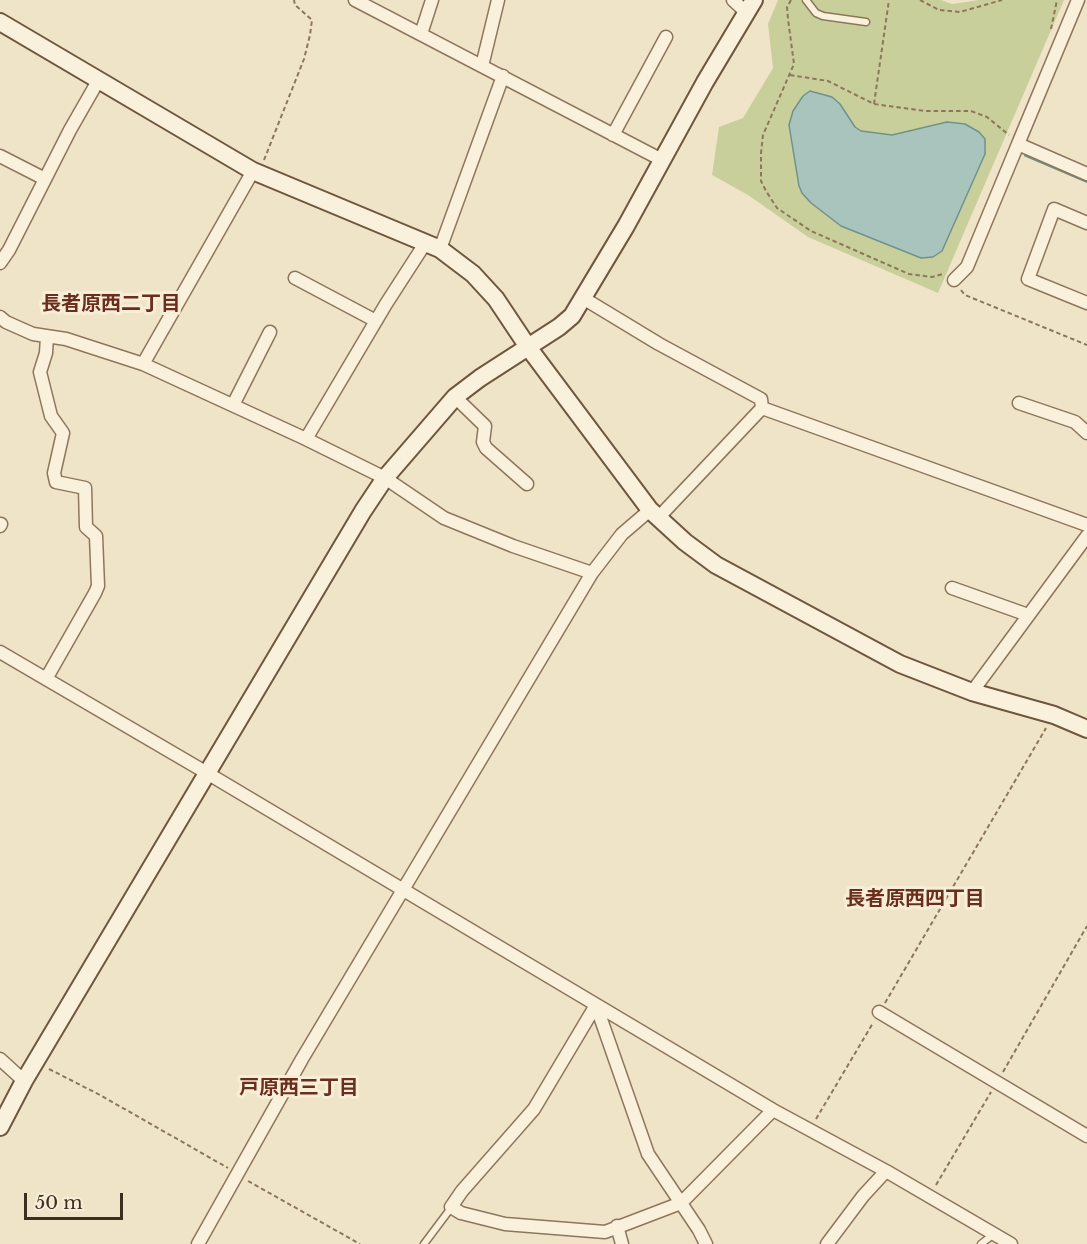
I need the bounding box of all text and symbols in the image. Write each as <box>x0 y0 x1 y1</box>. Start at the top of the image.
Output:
district label: 長者原西二丁目 <box>41 292 181 316</box>
district label: 長者原西四丁目 <box>845 887 985 911</box>
district label: 戸原西三丁目 <box>239 1076 359 1100</box>
scale bar <box>27 1181 126 1219</box>
text: 50 m <box>35 1192 83 1214</box>

